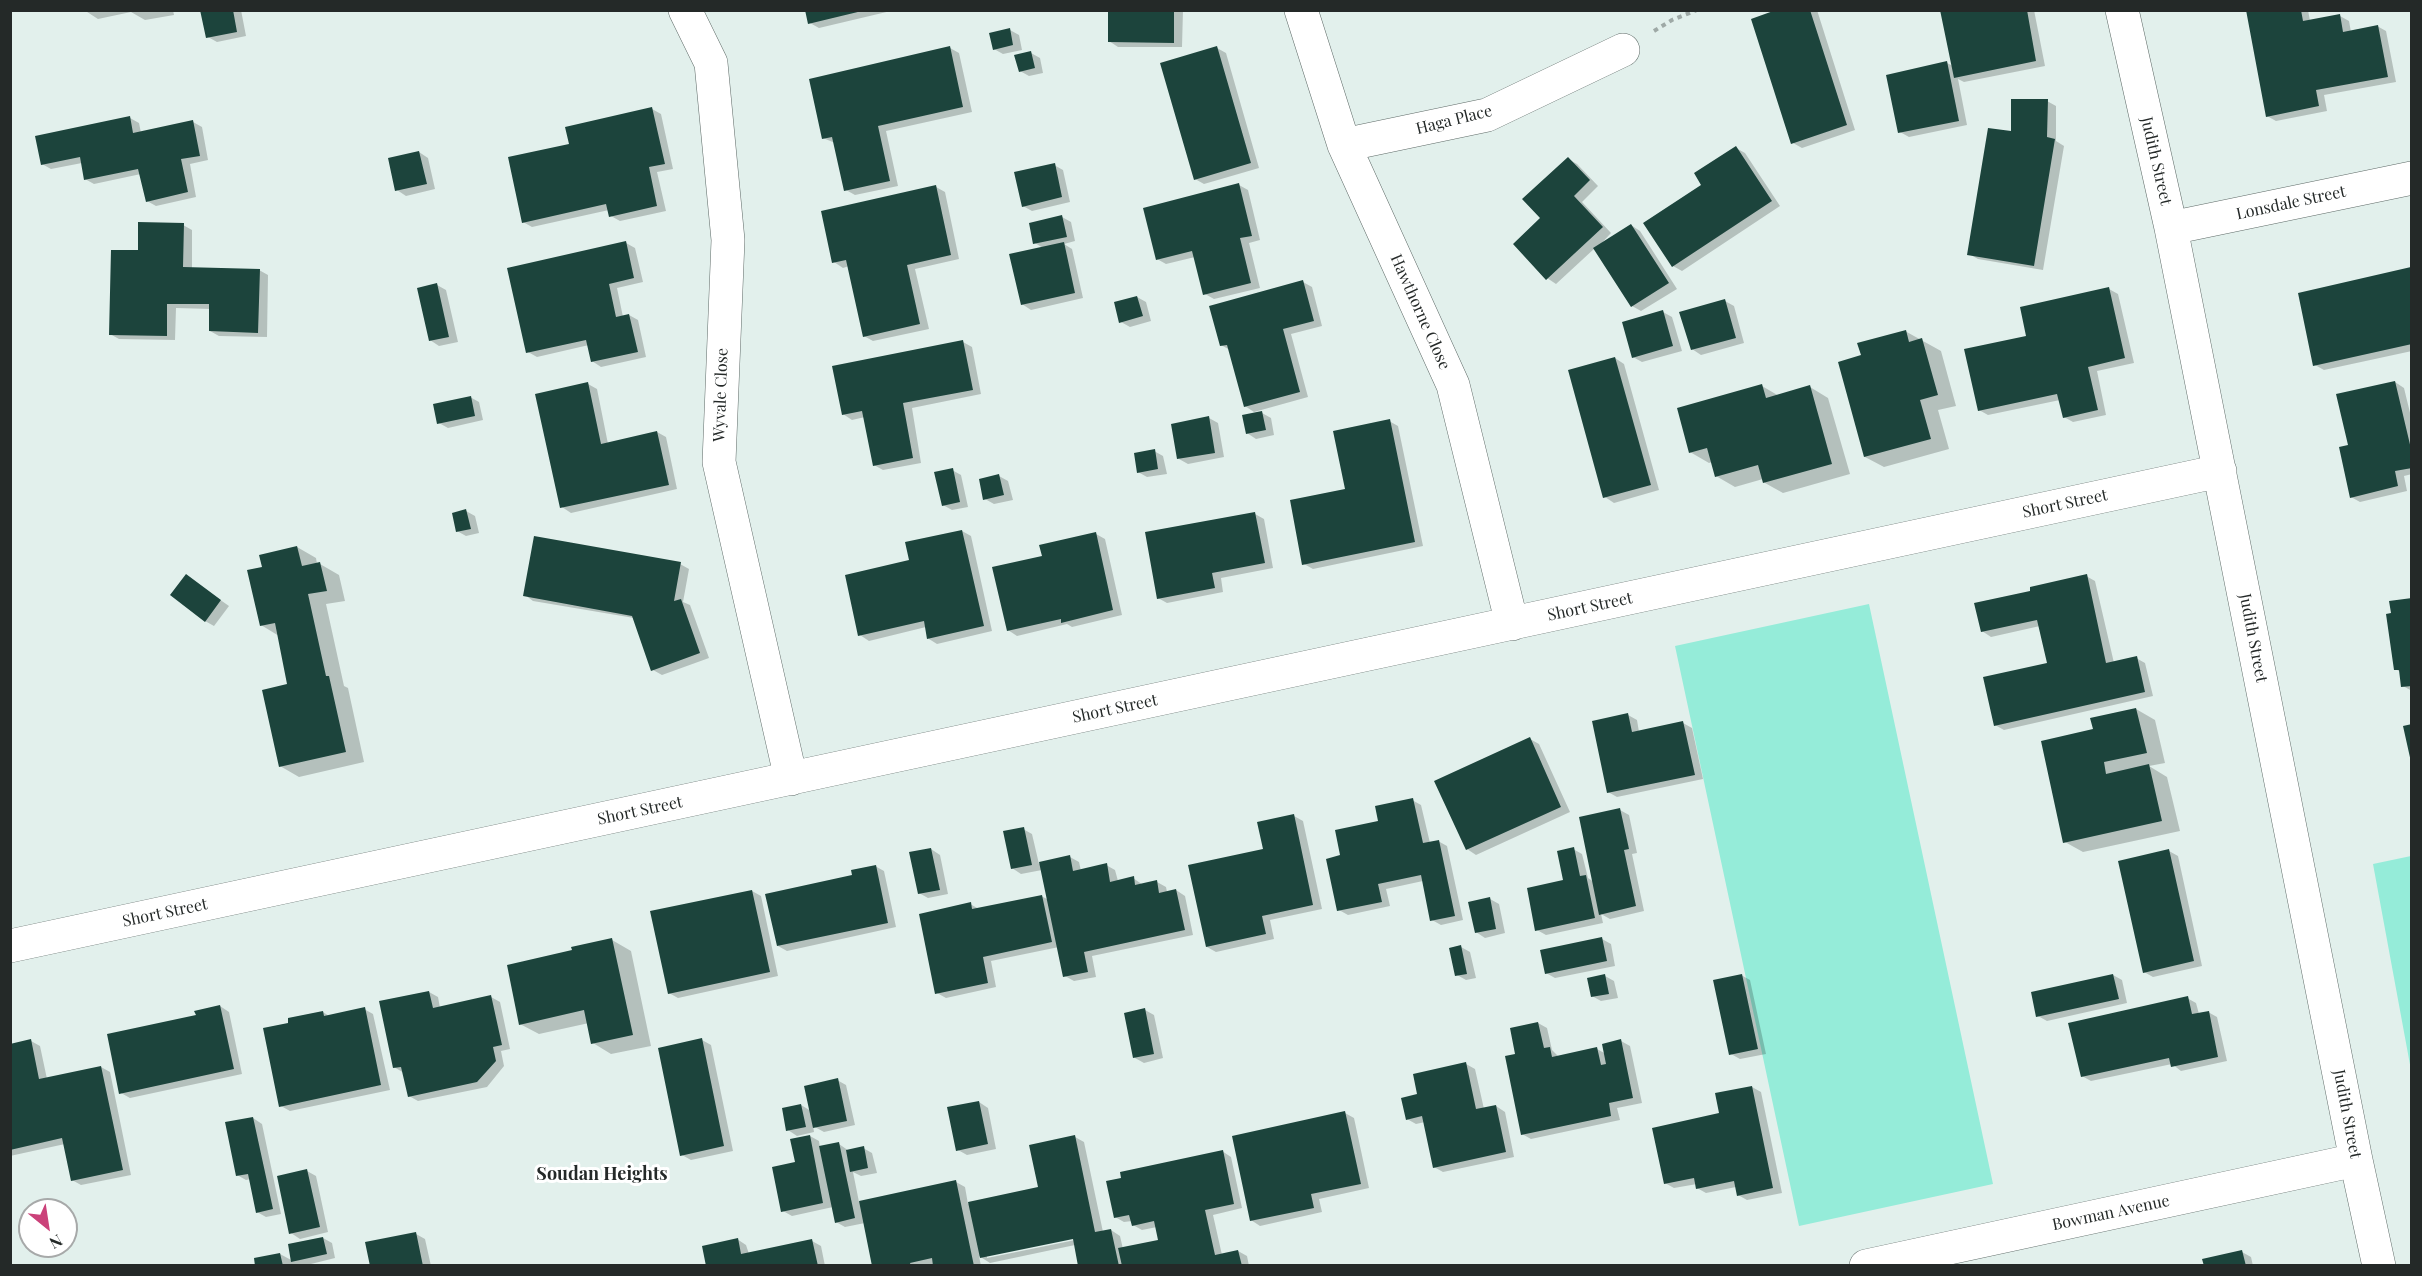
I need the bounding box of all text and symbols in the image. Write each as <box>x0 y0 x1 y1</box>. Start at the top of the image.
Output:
street label: Haga Place <box>1414 101 1494 139</box>
street label: Judith Street <box>2136 115 2176 207</box>
street label: Lonsdale Street <box>2234 182 2348 224</box>
street label: Hawthorne Close <box>1386 251 1454 373</box>
street label: Wyvale Close <box>710 348 732 442</box>
street label: Short Street <box>2021 486 2109 522</box>
street label: Short Street <box>1546 589 1634 625</box>
street label: Judith Street <box>2235 592 2271 684</box>
street label: Short Street <box>1071 691 1159 727</box>
street label: Short Street <box>596 793 684 829</box>
street label: Short Street <box>121 895 209 931</box>
street label: Judith Street <box>2329 1068 2365 1160</box>
district label: Soudan Heights <box>536 1163 668 1185</box>
street label: Bowman Avenue <box>2051 1191 2171 1235</box>
north arrow <box>18 1198 78 1258</box>
text: N <box>46 1230 67 1254</box>

